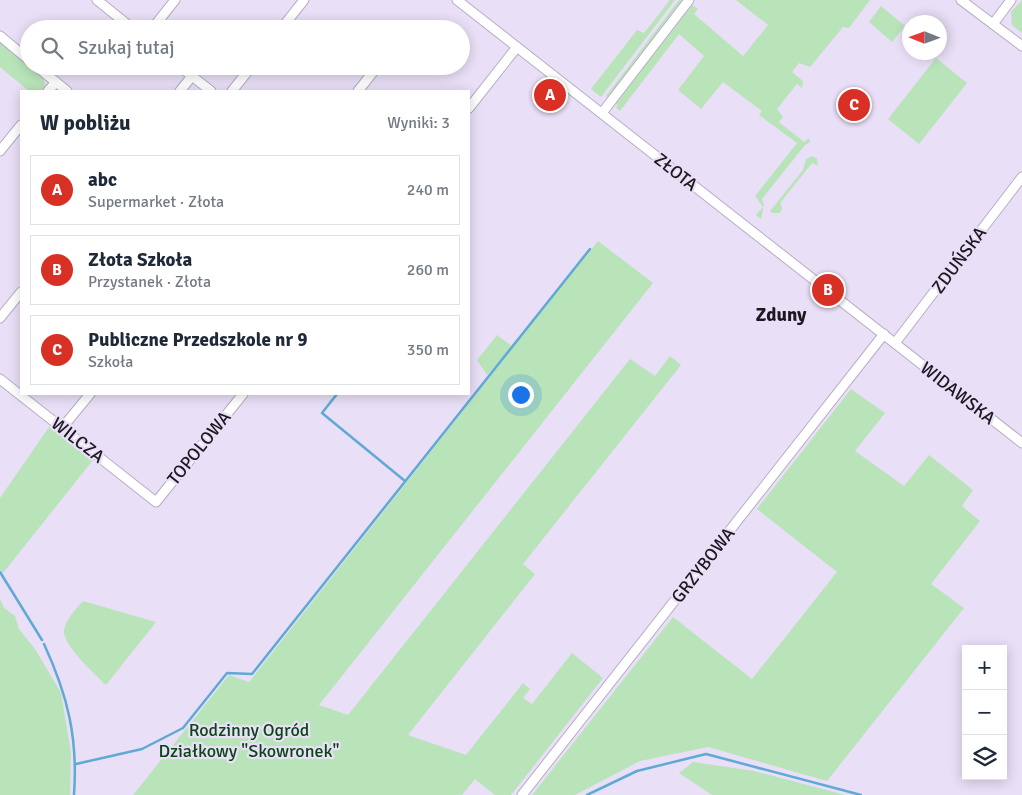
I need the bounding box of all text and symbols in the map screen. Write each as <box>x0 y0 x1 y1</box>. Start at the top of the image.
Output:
north arrow <box>902 15 947 60</box>
search box <box>20 20 470 75</box>
icon: search <box>38 34 66 62</box>
text: Szukaj tutaj <box>78 36 175 60</box>
pin: A <box>534 76 566 114</box>
pin: C <box>838 86 870 124</box>
text: W pobliżu <box>40 110 131 136</box>
text: Wyniki: 3 <box>387 113 450 133</box>
street label: ZŁOTA <box>650 148 702 196</box>
text: abc <box>88 168 117 192</box>
text: A <box>52 180 62 200</box>
text: 240 m <box>407 180 449 200</box>
text: Supermarket · Złota <box>88 192 224 212</box>
street label: ZDUŃSKA <box>927 222 991 298</box>
text: Złota Szkoła <box>88 248 192 272</box>
text: B <box>52 260 62 280</box>
text: 260 m <box>407 260 449 280</box>
pin: B <box>812 271 844 309</box>
text: Przystanek · Złota <box>88 272 211 292</box>
district label: Zduny <box>755 303 807 327</box>
text: Publiczne Przedszkole nr 9 <box>88 328 307 352</box>
text: C <box>52 340 62 360</box>
text: 350 m <box>407 340 449 360</box>
text: Szkoła <box>88 352 133 372</box>
street label: WIDAWSKA <box>916 357 1000 429</box>
your location <box>508 382 534 408</box>
street label: TOPOLOWA <box>163 407 235 489</box>
street label: WILCZA <box>47 412 109 468</box>
street label: GRZYBOWA <box>667 523 739 607</box>
map controls <box>962 645 1007 780</box>
button: + <box>962 645 1007 690</box>
button: − <box>962 690 1007 735</box>
park label: Rodzinny Ogród Działkowy "Skowronek" <box>159 719 340 762</box>
button: layers <box>962 735 1007 780</box>

